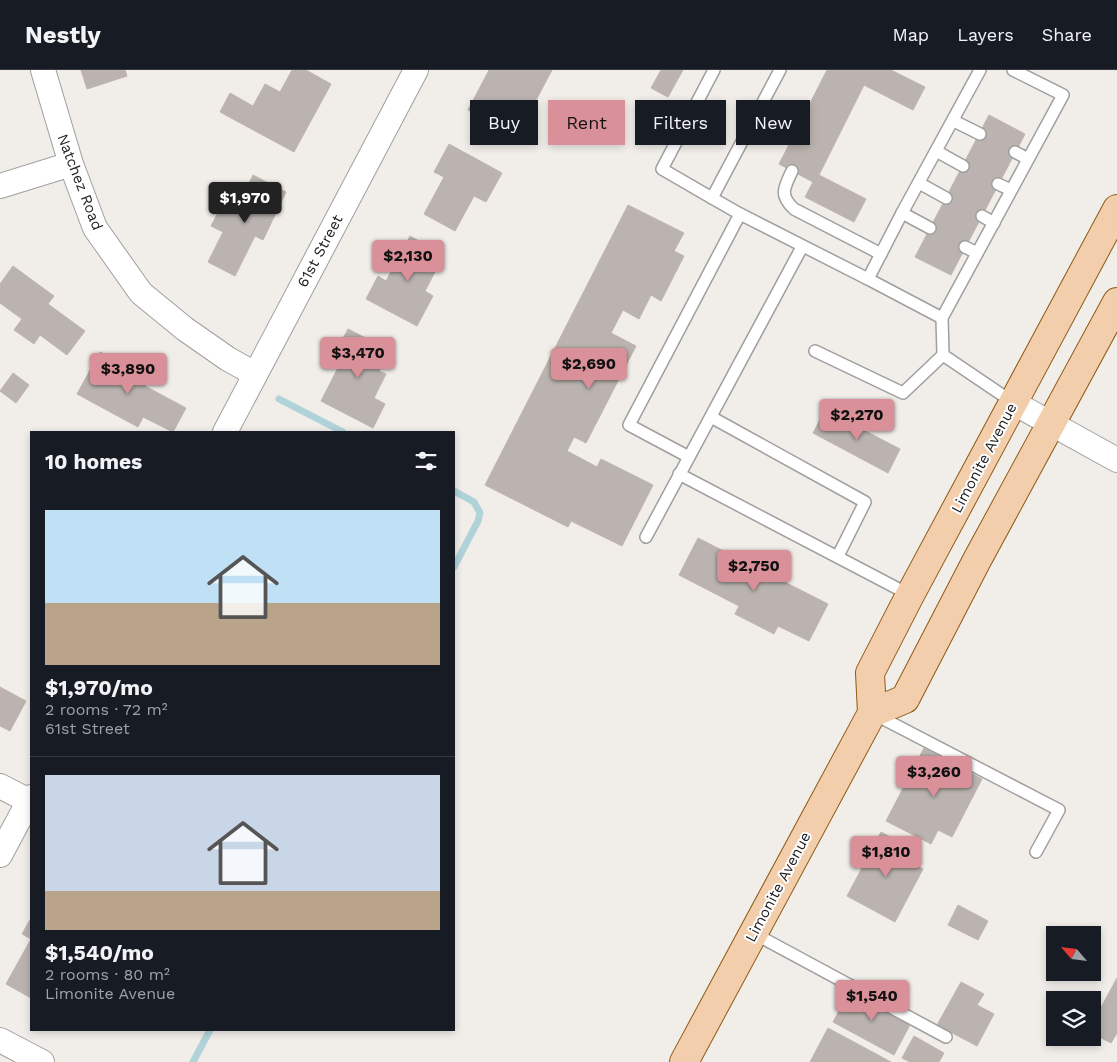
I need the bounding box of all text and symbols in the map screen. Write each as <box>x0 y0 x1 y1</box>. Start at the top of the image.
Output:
text: Nestly <box>25 21 101 49</box>
text: Map <box>892 24 929 45</box>
text: Layers <box>957 24 1014 45</box>
text: Share <box>1042 24 1092 45</box>
chip: Buy <box>470 100 538 145</box>
chip: Rent <box>548 100 625 145</box>
chip: Filters <box>635 100 726 145</box>
chip: New <box>736 100 810 145</box>
street label: Natchez Road <box>53 131 107 233</box>
pin: $1,970 <box>204 182 286 224</box>
text: $1,970 <box>220 188 270 207</box>
street label: 61st Street <box>293 211 347 290</box>
pin: $2,130 <box>367 240 449 282</box>
text: $2,130 <box>383 246 433 265</box>
pin: $3,470 <box>317 336 399 379</box>
text: $3,470 <box>331 343 385 362</box>
pin: $2,690 <box>548 348 630 390</box>
pin: $3,890 <box>87 352 169 395</box>
text: $2,690 <box>562 354 616 373</box>
text: $3,890 <box>101 359 155 378</box>
pin: $2,270 <box>816 398 898 441</box>
street label: Limonite Avenue <box>947 400 1021 516</box>
text: $2,270 <box>830 405 884 424</box>
icon: filters <box>412 447 440 475</box>
text: 10 homes <box>45 449 142 474</box>
icon: home <box>198 542 288 632</box>
pin: $2,750 <box>713 550 795 592</box>
text: $2,750 <box>728 556 780 575</box>
text: $1,970/mo <box>45 675 153 700</box>
text: 2 rooms · 72 m² <box>45 700 168 719</box>
text: 61st Street <box>45 719 130 738</box>
pin: $3,260 <box>893 756 975 798</box>
text: $3,260 <box>907 762 961 781</box>
icon: home <box>198 808 288 898</box>
street label: Limonite Avenue <box>741 829 815 945</box>
pin: $1,810 <box>845 836 927 878</box>
text: $1,810 <box>861 842 911 861</box>
north arrow <box>1046 926 1101 981</box>
map controls <box>1046 926 1101 1046</box>
text: $1,540/mo <box>45 940 154 965</box>
text: 2 rooms · 80 m² <box>45 965 170 984</box>
pin: $1,540 <box>831 980 913 1022</box>
text: Limonite Avenue <box>45 984 175 1003</box>
text: $1,540 <box>846 986 898 1005</box>
button: layers <box>1046 991 1101 1046</box>

